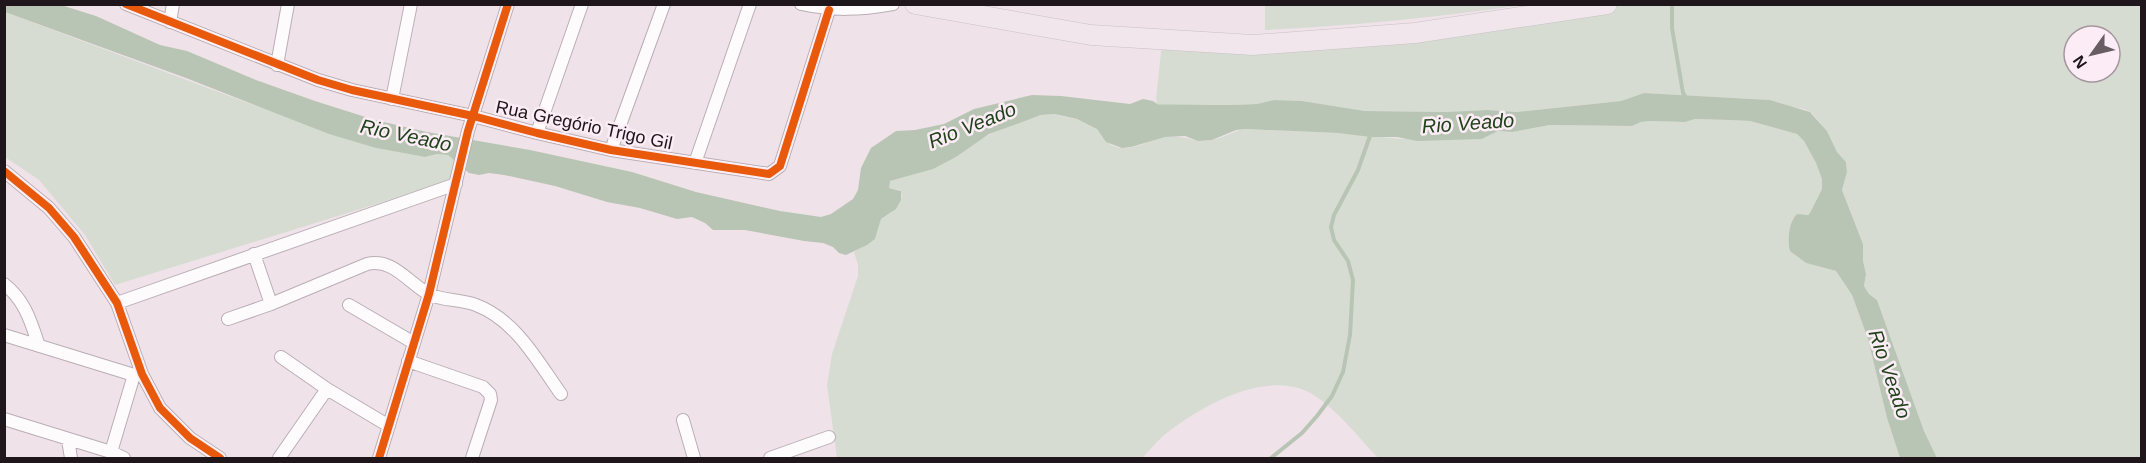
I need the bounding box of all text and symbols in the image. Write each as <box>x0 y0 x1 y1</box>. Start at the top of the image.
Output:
north arrow <box>2062 24 2122 84</box>
text: N <box>2070 53 2090 72</box>
street label: Rua Gregório Trigo Gil <box>494 96 674 154</box>
water label: Rio Veado <box>925 97 1019 153</box>
water label: Rio Veado <box>1421 109 1515 137</box>
water label: Rio Veado <box>358 115 454 155</box>
water label: Rio Veado <box>1865 327 1915 421</box>

